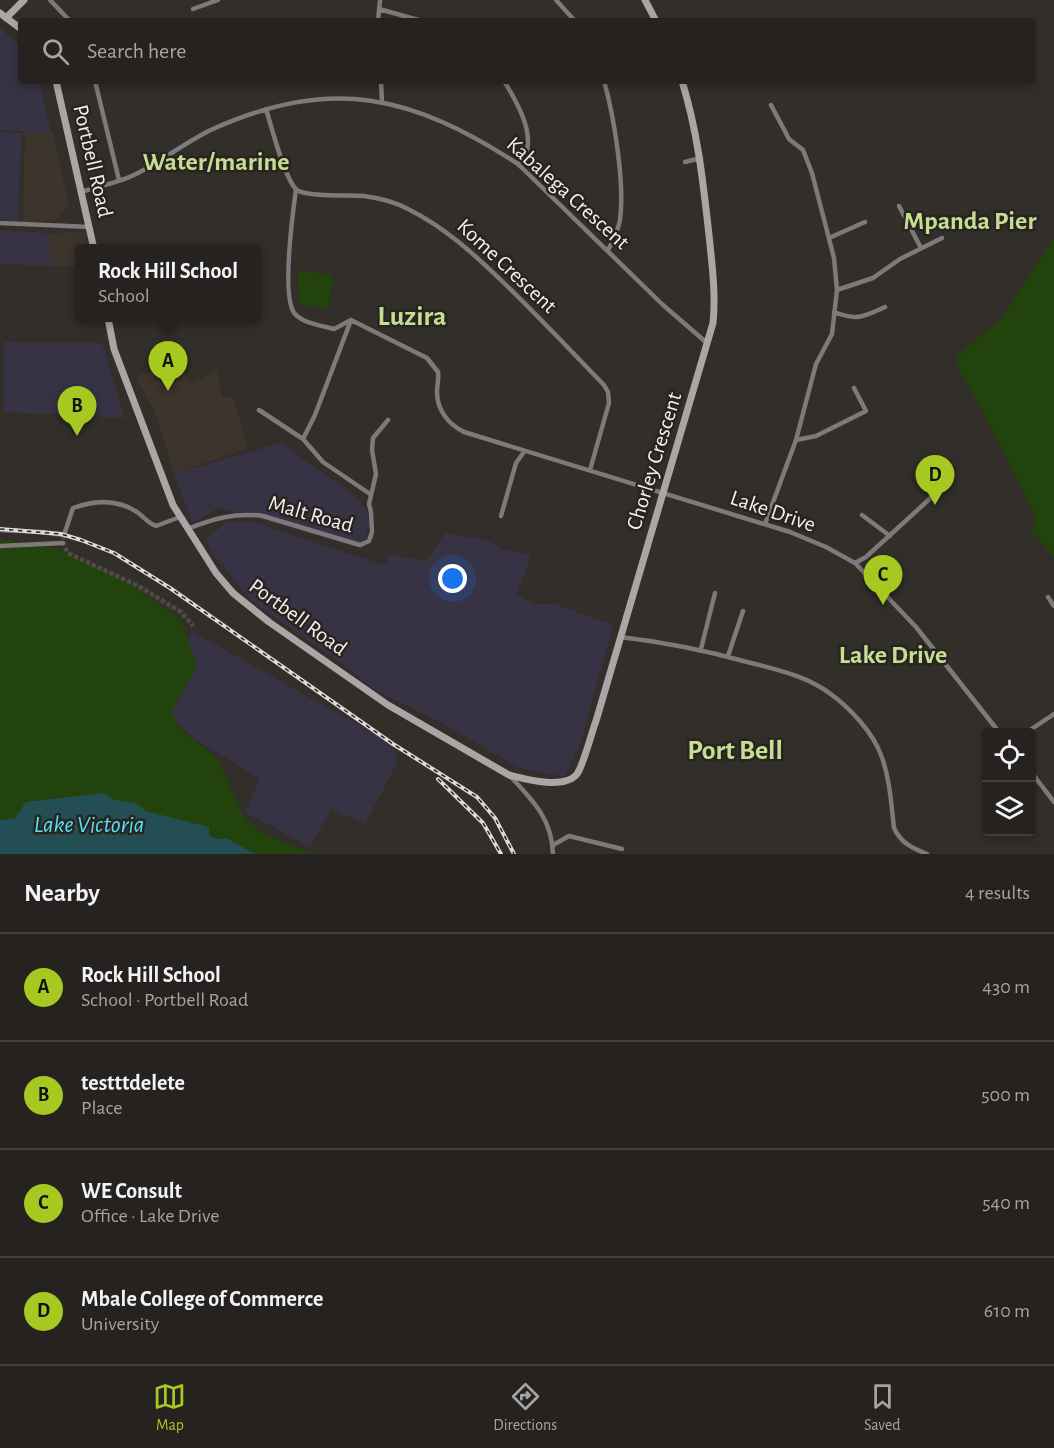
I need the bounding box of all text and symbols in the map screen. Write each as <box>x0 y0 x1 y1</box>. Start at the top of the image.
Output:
search box <box>18 18 1036 84</box>
icon: search <box>39 35 72 68</box>
text: Search here <box>87 40 186 62</box>
street label: Portbell Road <box>69 103 117 219</box>
street label: Kabalega Crescent <box>503 133 633 253</box>
district label: Water/marine <box>142 149 290 175</box>
district label: Mpanda Pier <box>904 208 1036 234</box>
street label: Kome Crescent <box>453 215 561 317</box>
popup <box>75 244 261 322</box>
text: Rock Hill School <box>98 260 238 282</box>
text: School <box>98 286 150 306</box>
district label: Luzira <box>378 303 446 331</box>
pin: A <box>148 342 188 391</box>
pin: B <box>58 386 97 436</box>
street label: Chorley Crescent <box>623 390 685 532</box>
pin: D <box>916 456 954 505</box>
street label: Lake Drive <box>728 486 818 536</box>
street label: Malt Road <box>266 491 356 537</box>
pin: C <box>864 556 902 605</box>
your location <box>438 564 467 593</box>
street label: Portbell Road <box>245 574 351 660</box>
district label: Lake Drive <box>839 642 947 668</box>
map controls <box>982 728 1036 836</box>
button: locate <box>982 728 1036 782</box>
district label: Port Bell <box>687 737 783 765</box>
button: layers <box>982 782 1036 836</box>
water label: Lake Victoria <box>34 813 144 837</box>
text: Nearby <box>24 880 100 906</box>
text: 4 results <box>965 883 1030 903</box>
text: Rock Hill School <box>81 964 221 986</box>
text: A <box>38 977 50 997</box>
text: 430 m <box>982 977 1030 997</box>
text: School · Portbell Road <box>81 990 248 1010</box>
text: testttdelete <box>81 1072 185 1094</box>
text: B <box>38 1085 49 1105</box>
text: 500 m <box>981 1085 1030 1105</box>
text: Place <box>81 1098 122 1118</box>
text: WE Consult <box>81 1180 182 1202</box>
text: C <box>38 1193 49 1213</box>
text: 540 m <box>982 1193 1030 1213</box>
text: Office · Lake Drive <box>81 1206 219 1226</box>
text: Mbale College of Commerce <box>81 1288 323 1310</box>
text: D <box>37 1301 50 1321</box>
text: 610 m <box>984 1301 1030 1321</box>
text: University <box>81 1314 159 1334</box>
tab: Map <box>153 1380 186 1435</box>
tab: Directions <box>493 1380 557 1435</box>
tab: Saved <box>864 1380 901 1435</box>

